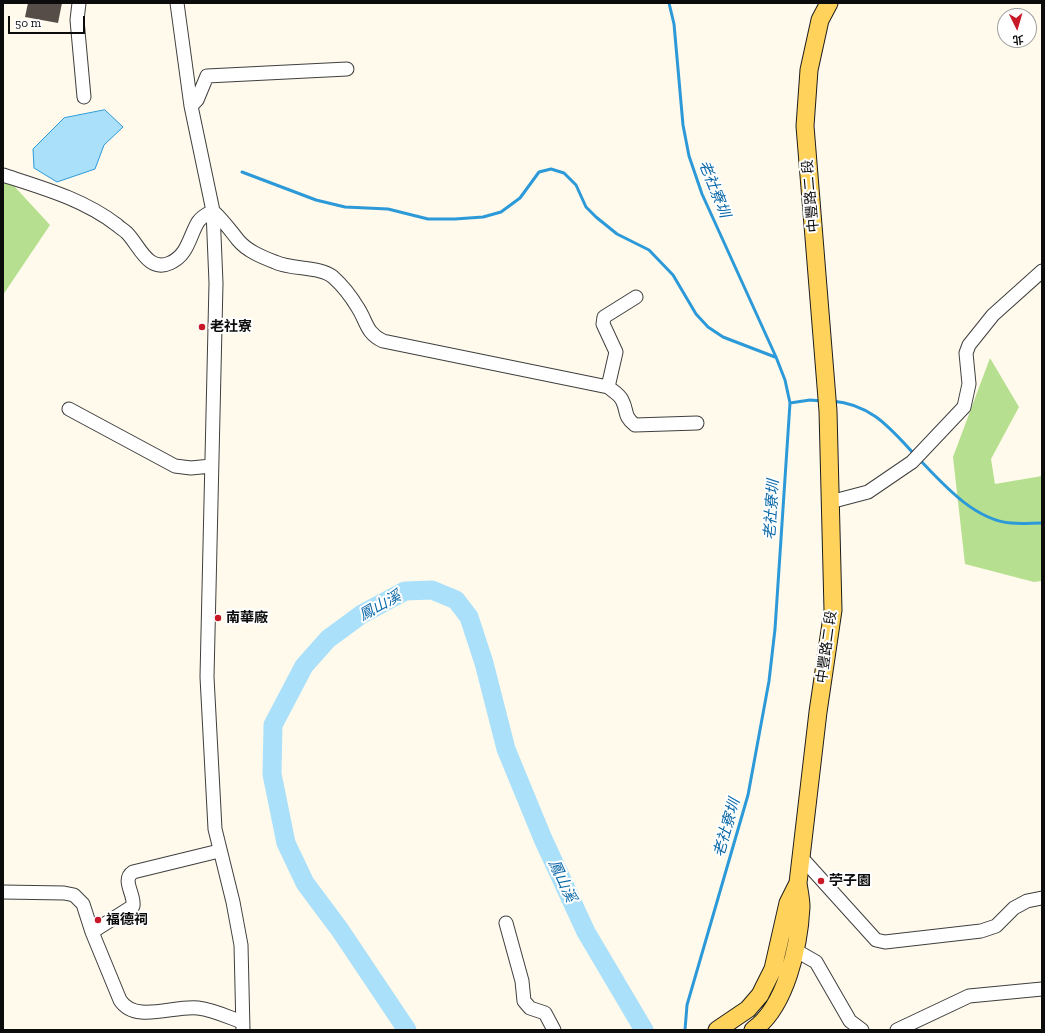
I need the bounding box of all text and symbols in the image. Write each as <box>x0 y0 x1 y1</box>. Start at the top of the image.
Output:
scale bar <box>10 8 87 34</box>
north arrow <box>997 8 1037 48</box>
text: 50 m <box>15 16 41 30</box>
text: 北 <box>1012 33 1024 46</box>
water label: 老社寮圳 <box>694 158 734 220</box>
street label: 中豐路二 段 <box>799 159 823 233</box>
place label: 老社寮 <box>210 319 252 335</box>
marker: 老社寮 <box>197 322 207 332</box>
water label: 老社寮圳 <box>761 479 783 541</box>
water label: 鳳山溪 <box>356 587 404 625</box>
place label: 南華廠 <box>226 610 268 626</box>
street label: 中豐路二 段 <box>814 610 840 684</box>
marker: 南華廠 <box>213 613 223 623</box>
water label: 老社寮圳 <box>710 797 744 859</box>
water label: 鳳山溪 <box>544 857 580 905</box>
place label: 苧子園 <box>829 873 871 889</box>
marker: 苧子園 <box>816 876 826 886</box>
place label: 福德祠 <box>106 912 148 928</box>
marker: 福德祠 <box>93 915 103 925</box>

